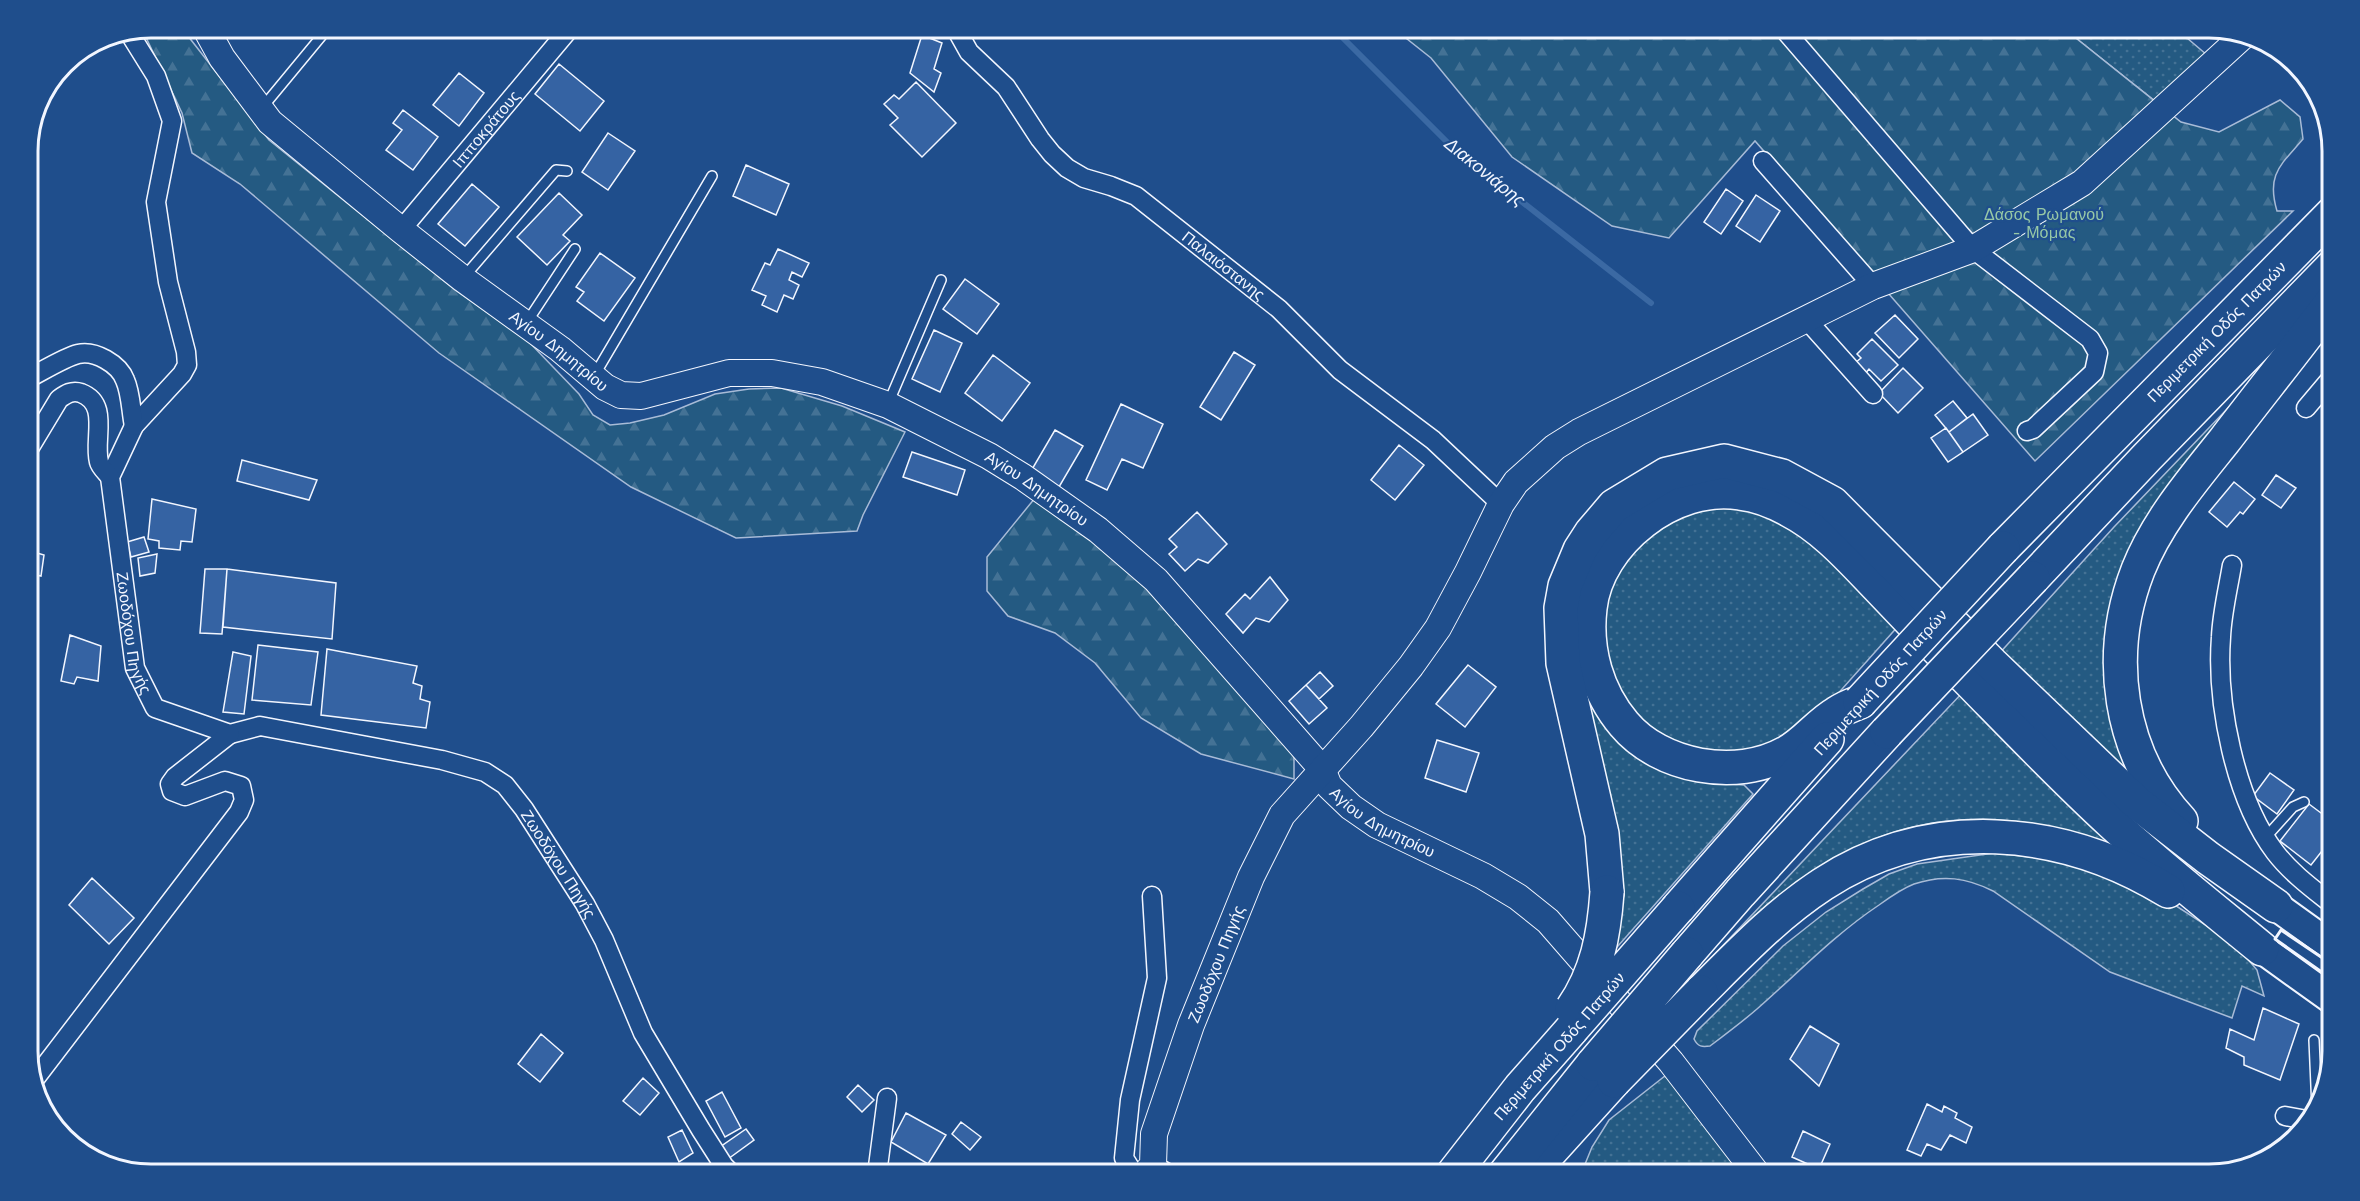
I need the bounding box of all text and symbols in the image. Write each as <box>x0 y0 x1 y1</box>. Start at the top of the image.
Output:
street label: Ιπποκράτους <box>448 86 524 172</box>
water label: Διακονιάρης <box>1440 132 1530 211</box>
park label: Δάσος Ρωμανού - Μόμας <box>1984 205 2104 242</box>
street label: Παλαιόστανης <box>1178 227 1269 304</box>
street label: Περιμετρική Οδός Πατρών <box>2143 257 2290 406</box>
street label: Αγίου Δημητρίου <box>506 307 612 396</box>
street label: Αγίου Δημητρίου <box>982 447 1092 530</box>
street label: Ζωοδόχου Πηγής <box>112 571 156 698</box>
street label: Περιμετρική Οδός Πατρών <box>1810 605 1951 759</box>
street label: Αγίου Δημητρίου <box>1326 783 1438 861</box>
street label: Ζωοδόχου Πηγής <box>517 806 600 922</box>
street label: Ζωοδόχου Πηγής <box>1184 903 1249 1026</box>
street label: Περιμετρική Οδός Πατρών <box>1490 968 1629 1124</box>

